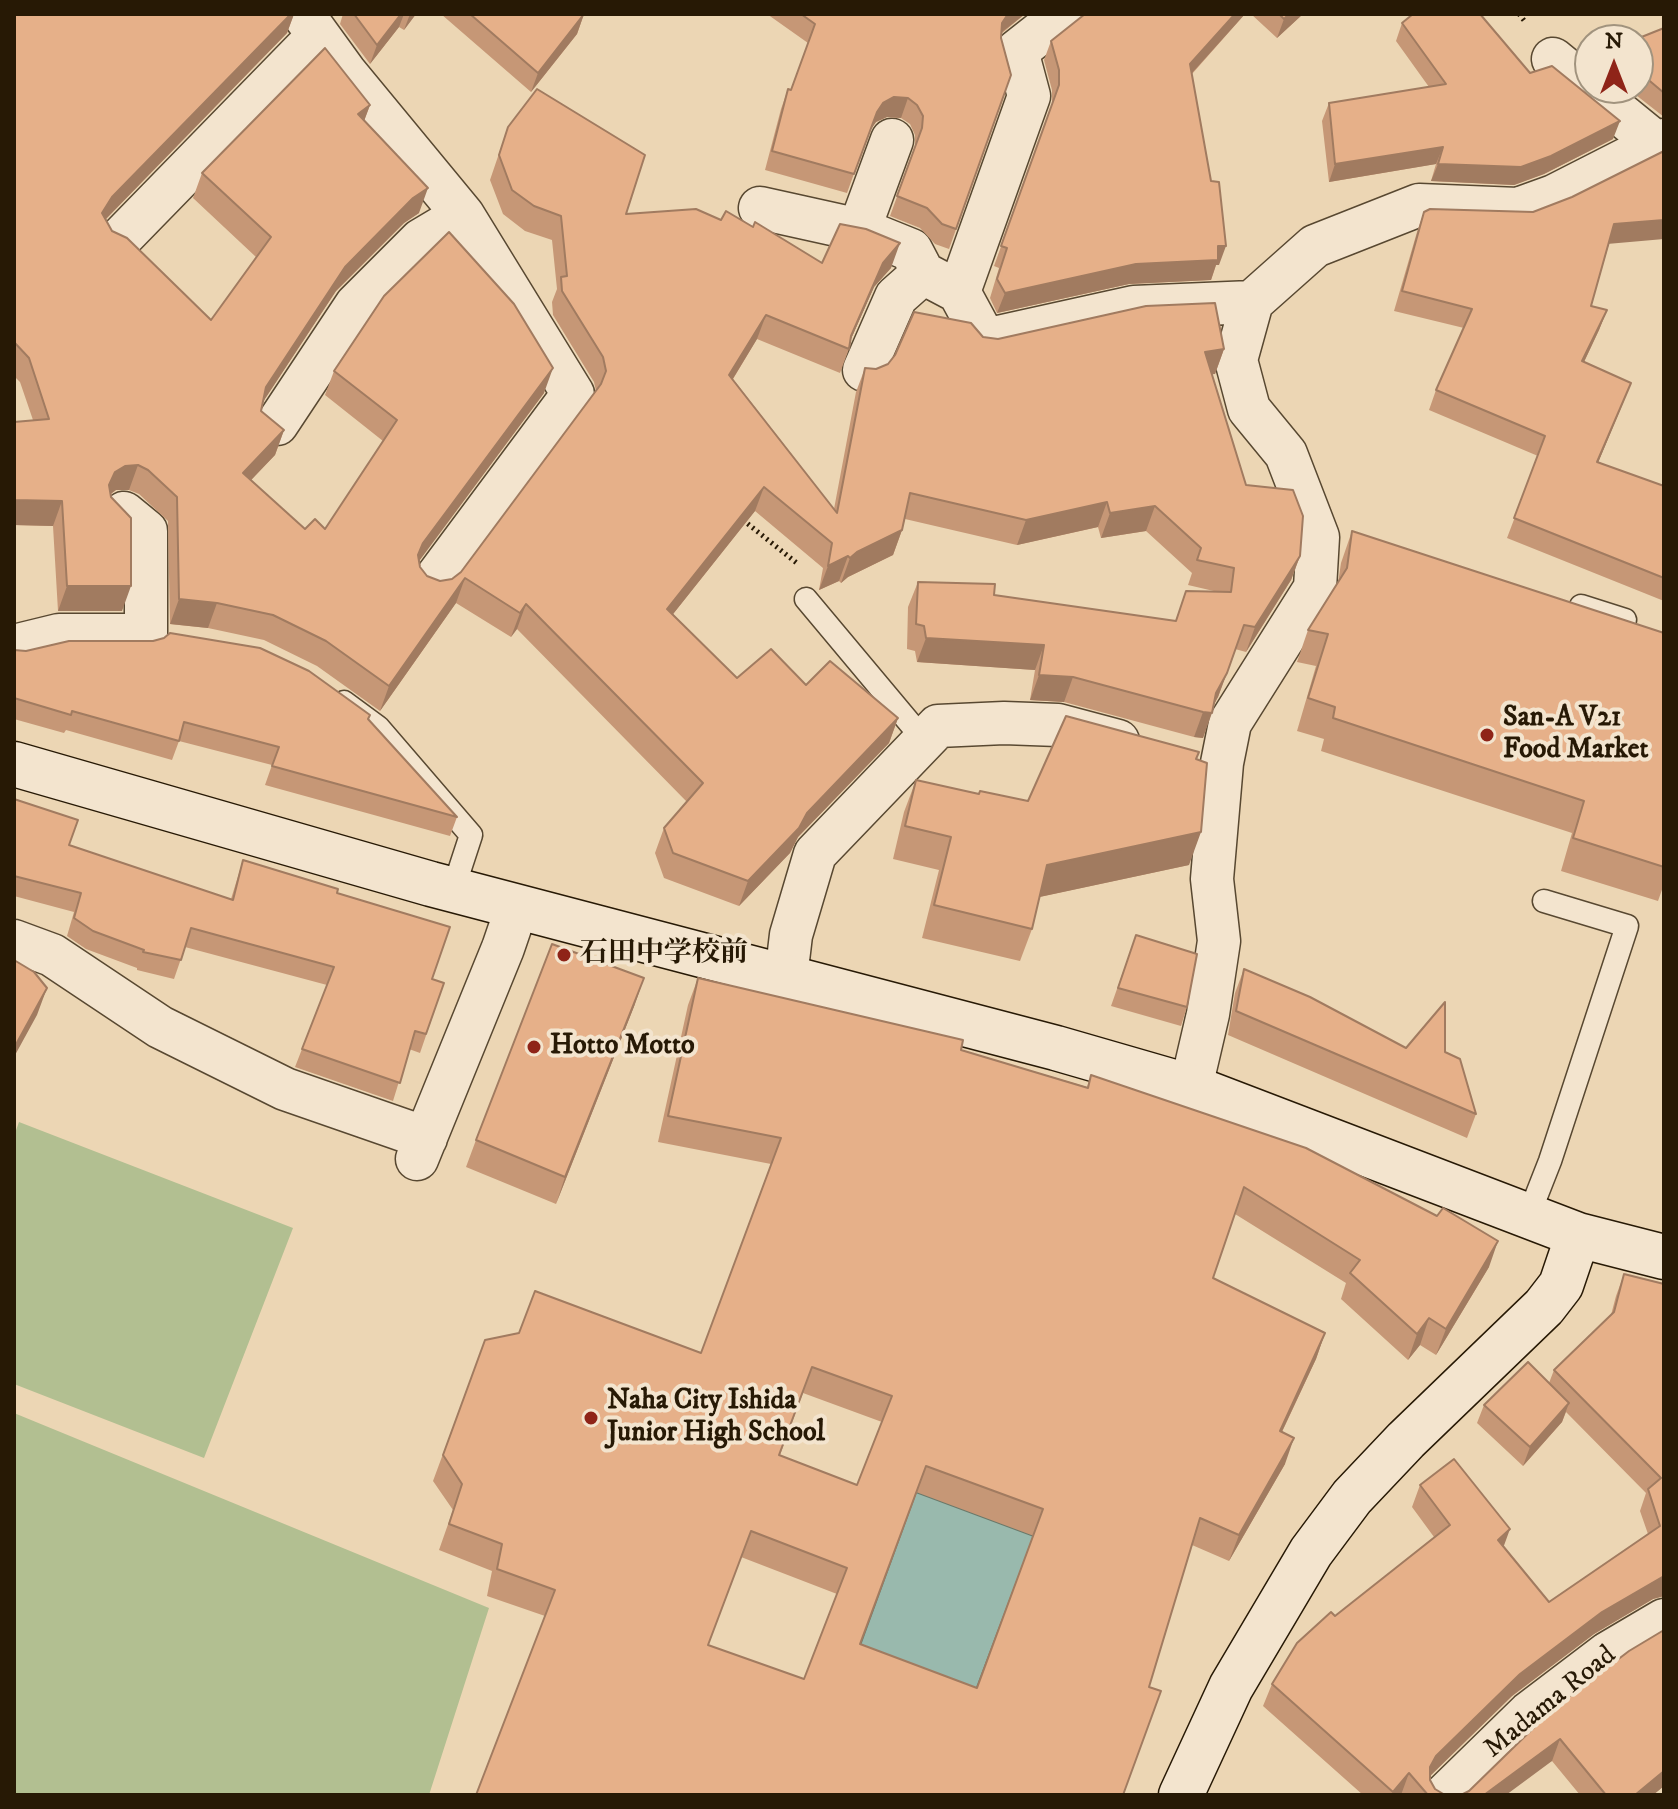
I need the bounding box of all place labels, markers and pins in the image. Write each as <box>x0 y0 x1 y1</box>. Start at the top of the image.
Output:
place label: San-A V21 Food Market <box>1503 702 1648 768</box>
marker: San-A V21 Food Market <box>1478 726 1496 744</box>
place label: 石田中学校前 <box>580 938 748 972</box>
marker: 石田中学校前 <box>555 946 573 964</box>
place label: Hotto Motto <box>550 1030 695 1064</box>
marker: Hotto Motto <box>525 1038 543 1056</box>
place label: Naha City Ishida Junior High School <box>607 1385 825 1451</box>
marker: Naha City Ishida Junior High School <box>582 1409 600 1427</box>

